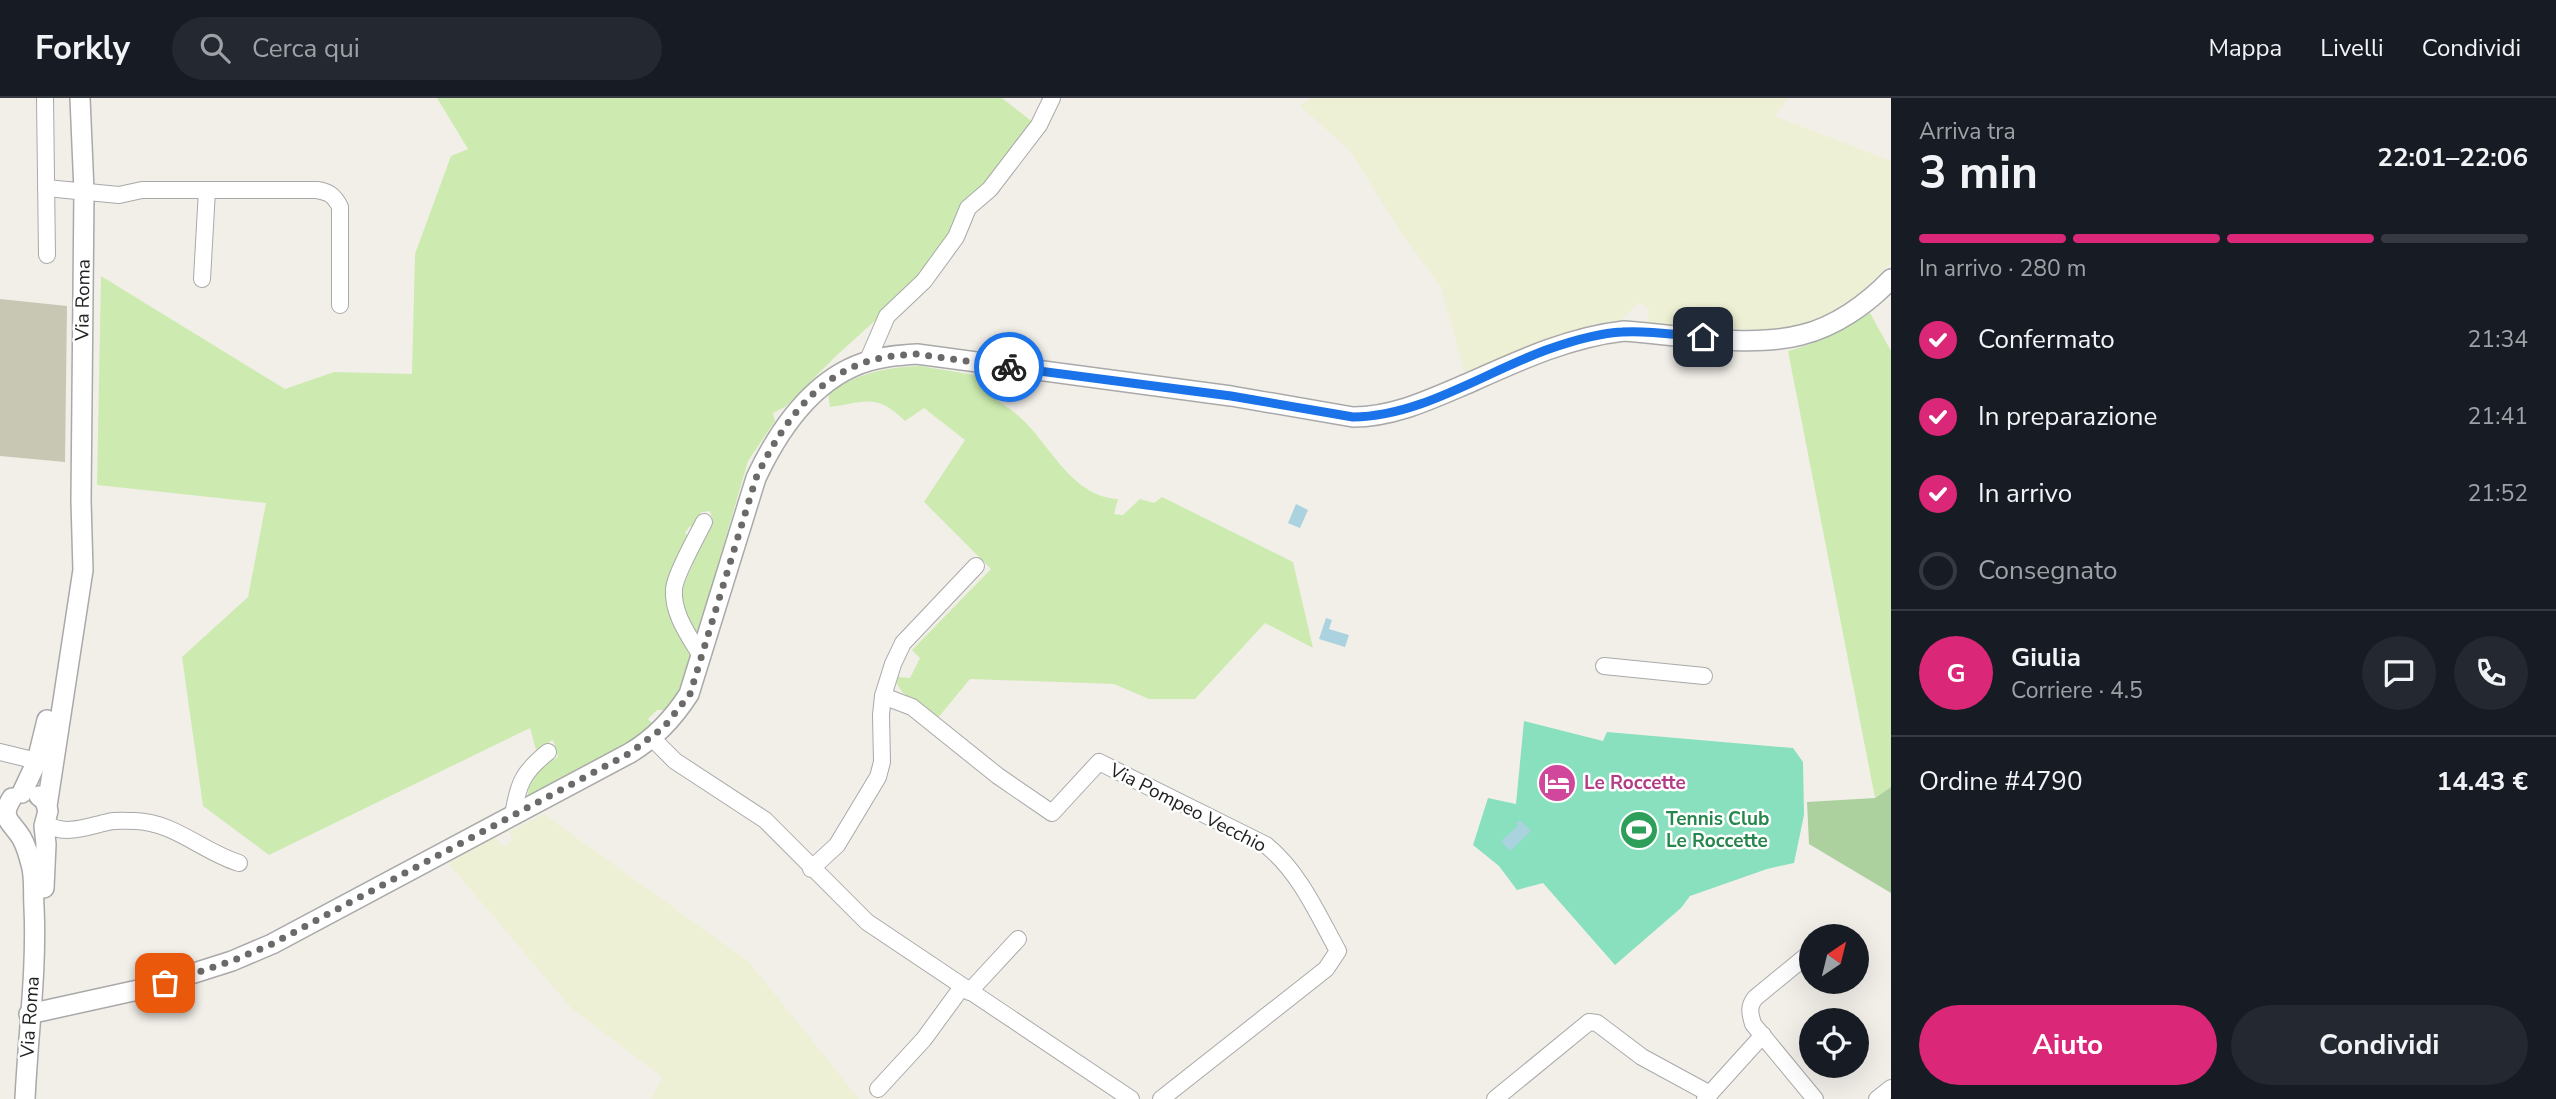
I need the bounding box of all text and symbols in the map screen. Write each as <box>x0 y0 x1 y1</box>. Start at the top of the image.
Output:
search box <box>172 17 662 80</box>
text: Forkly <box>35 26 130 71</box>
icon: search <box>196 29 234 67</box>
text: Cerca qui <box>252 31 360 66</box>
text: Mappa <box>2208 32 2282 64</box>
text: Livelli <box>2320 32 2384 64</box>
text: Condividi <box>2422 32 2521 64</box>
text: Arriva tra <box>1919 116 2016 147</box>
text: 22:01–22:06 <box>2377 140 2528 175</box>
text: 3 min <box>1919 141 2038 204</box>
text: In arrivo · 280 m <box>1919 253 2086 284</box>
street label: Via Roma <box>69 259 97 342</box>
pin <box>1673 307 1733 367</box>
icon: home <box>1684 318 1722 356</box>
icon: check <box>1919 321 1957 359</box>
text: Confermato <box>1978 322 2115 357</box>
text: 21:34 <box>2468 324 2528 355</box>
courier <box>974 332 1044 402</box>
icon: bike <box>990 348 1028 386</box>
icon: check <box>1919 398 1957 436</box>
text: In preparazione <box>1978 399 2157 434</box>
text: 21:41 <box>2468 401 2528 432</box>
icon: check <box>1919 475 1957 513</box>
text: In arrivo <box>1978 476 2072 511</box>
text: 21:52 <box>2468 478 2528 509</box>
text: Consegnato <box>1978 553 2117 588</box>
button: chat <box>2362 636 2436 710</box>
button: phone <box>2454 636 2528 710</box>
text: Giulia <box>2011 640 2081 675</box>
text: G <box>1946 656 1966 691</box>
text: Corriere · 4.5 <box>2011 675 2143 706</box>
street label: Via Pompeo Vecchio <box>1104 757 1271 859</box>
hotel icon: Le Roccette <box>1536 762 1578 804</box>
text: Ordine #4790 <box>1919 764 2083 799</box>
text: 14.43 € <box>2437 764 2528 799</box>
place label: Le Roccette <box>1584 770 1686 796</box>
place label: Tennis Club Le Roccette <box>1666 806 1769 854</box>
sports icon: Tennis Club Le Roccette <box>1618 809 1660 851</box>
north arrow <box>1799 924 1869 994</box>
map controls <box>1799 924 1869 1078</box>
pin <box>135 953 195 1013</box>
icon: bag <box>146 964 184 1002</box>
street label: Via Roma <box>14 975 46 1060</box>
button: Aiuto <box>1919 1005 2217 1085</box>
button: Condividi <box>2231 1005 2528 1085</box>
button: locate <box>1799 1008 1869 1078</box>

